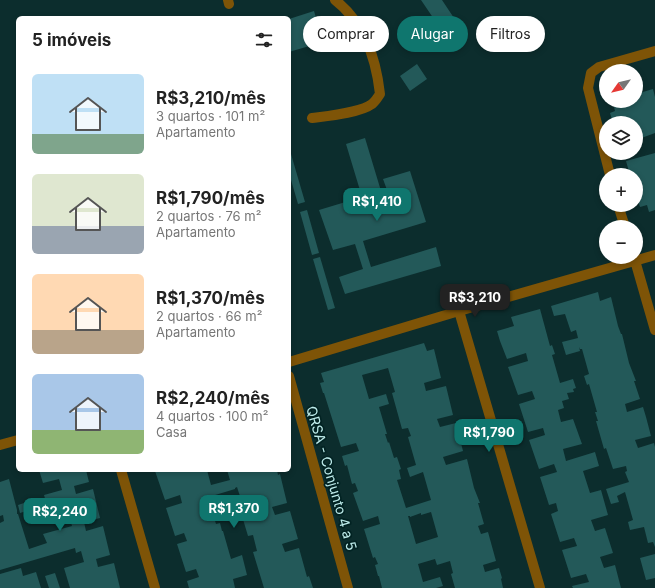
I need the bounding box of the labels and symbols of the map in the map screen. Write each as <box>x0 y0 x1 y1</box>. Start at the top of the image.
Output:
north arrow <box>599 64 643 108</box>
pin: R$1,410 <box>340 188 414 222</box>
pin: R$3,210 <box>438 284 512 318</box>
street label: QRSA - Conjunto 4 a 5 <box>303 404 361 552</box>
pin: R$1,790 <box>452 419 526 453</box>
pin: R$1,370 <box>197 495 271 529</box>
pin: R$2,240 <box>23 498 97 532</box>

